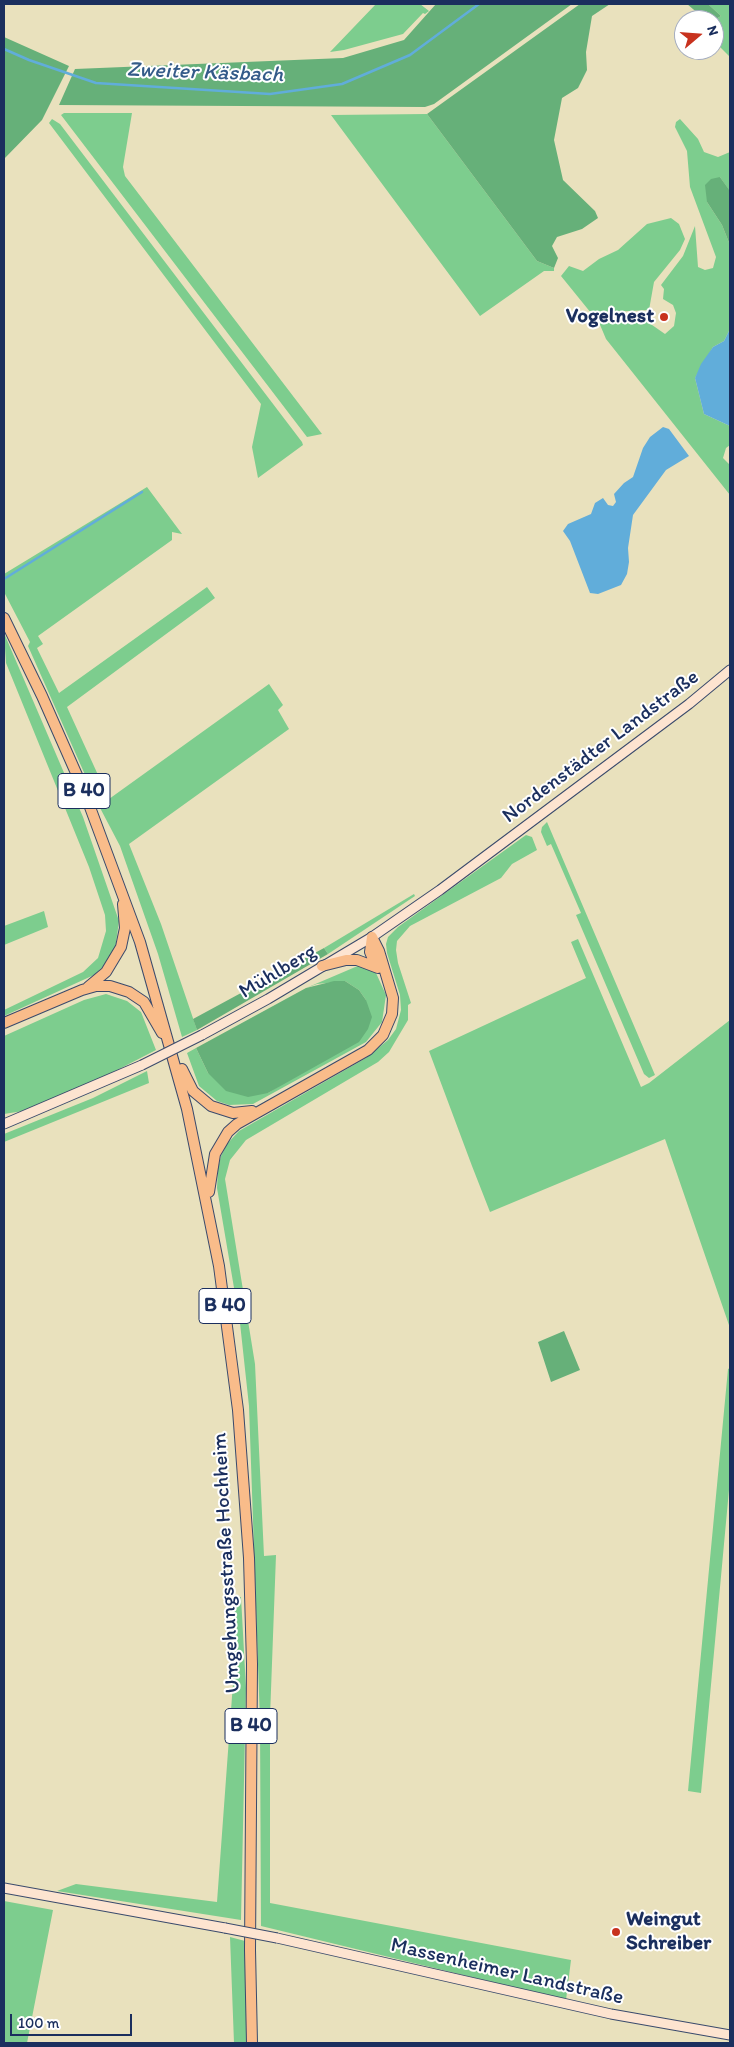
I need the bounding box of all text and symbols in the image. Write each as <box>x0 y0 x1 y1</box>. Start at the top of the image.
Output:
north arrow <box>674 10 724 60</box>
text: N <box>703 23 722 38</box>
water label: Zweiter Käsbach <box>126 57 284 89</box>
place label: Vogelnest <box>566 304 654 330</box>
marker: Vogelnest <box>658 311 670 323</box>
street label: Nordenstädter Landstraße <box>498 665 704 829</box>
road number: B 40 <box>58 774 110 808</box>
street label: Mühlberg <box>235 939 321 1005</box>
road number: B 40 <box>199 1288 251 1324</box>
street label: Umgehungsstraße Hochheim <box>208 1432 246 1694</box>
road number: B 40 <box>225 1708 277 1744</box>
place label: Weingut Schreiber <box>626 1907 711 1957</box>
marker: Weingut Schreiber <box>610 1926 622 1938</box>
street label: Massenheimer Landstraße <box>388 1933 626 2011</box>
scale bar <box>12 2004 135 2036</box>
text: 100 m <box>18 2014 59 2032</box>

